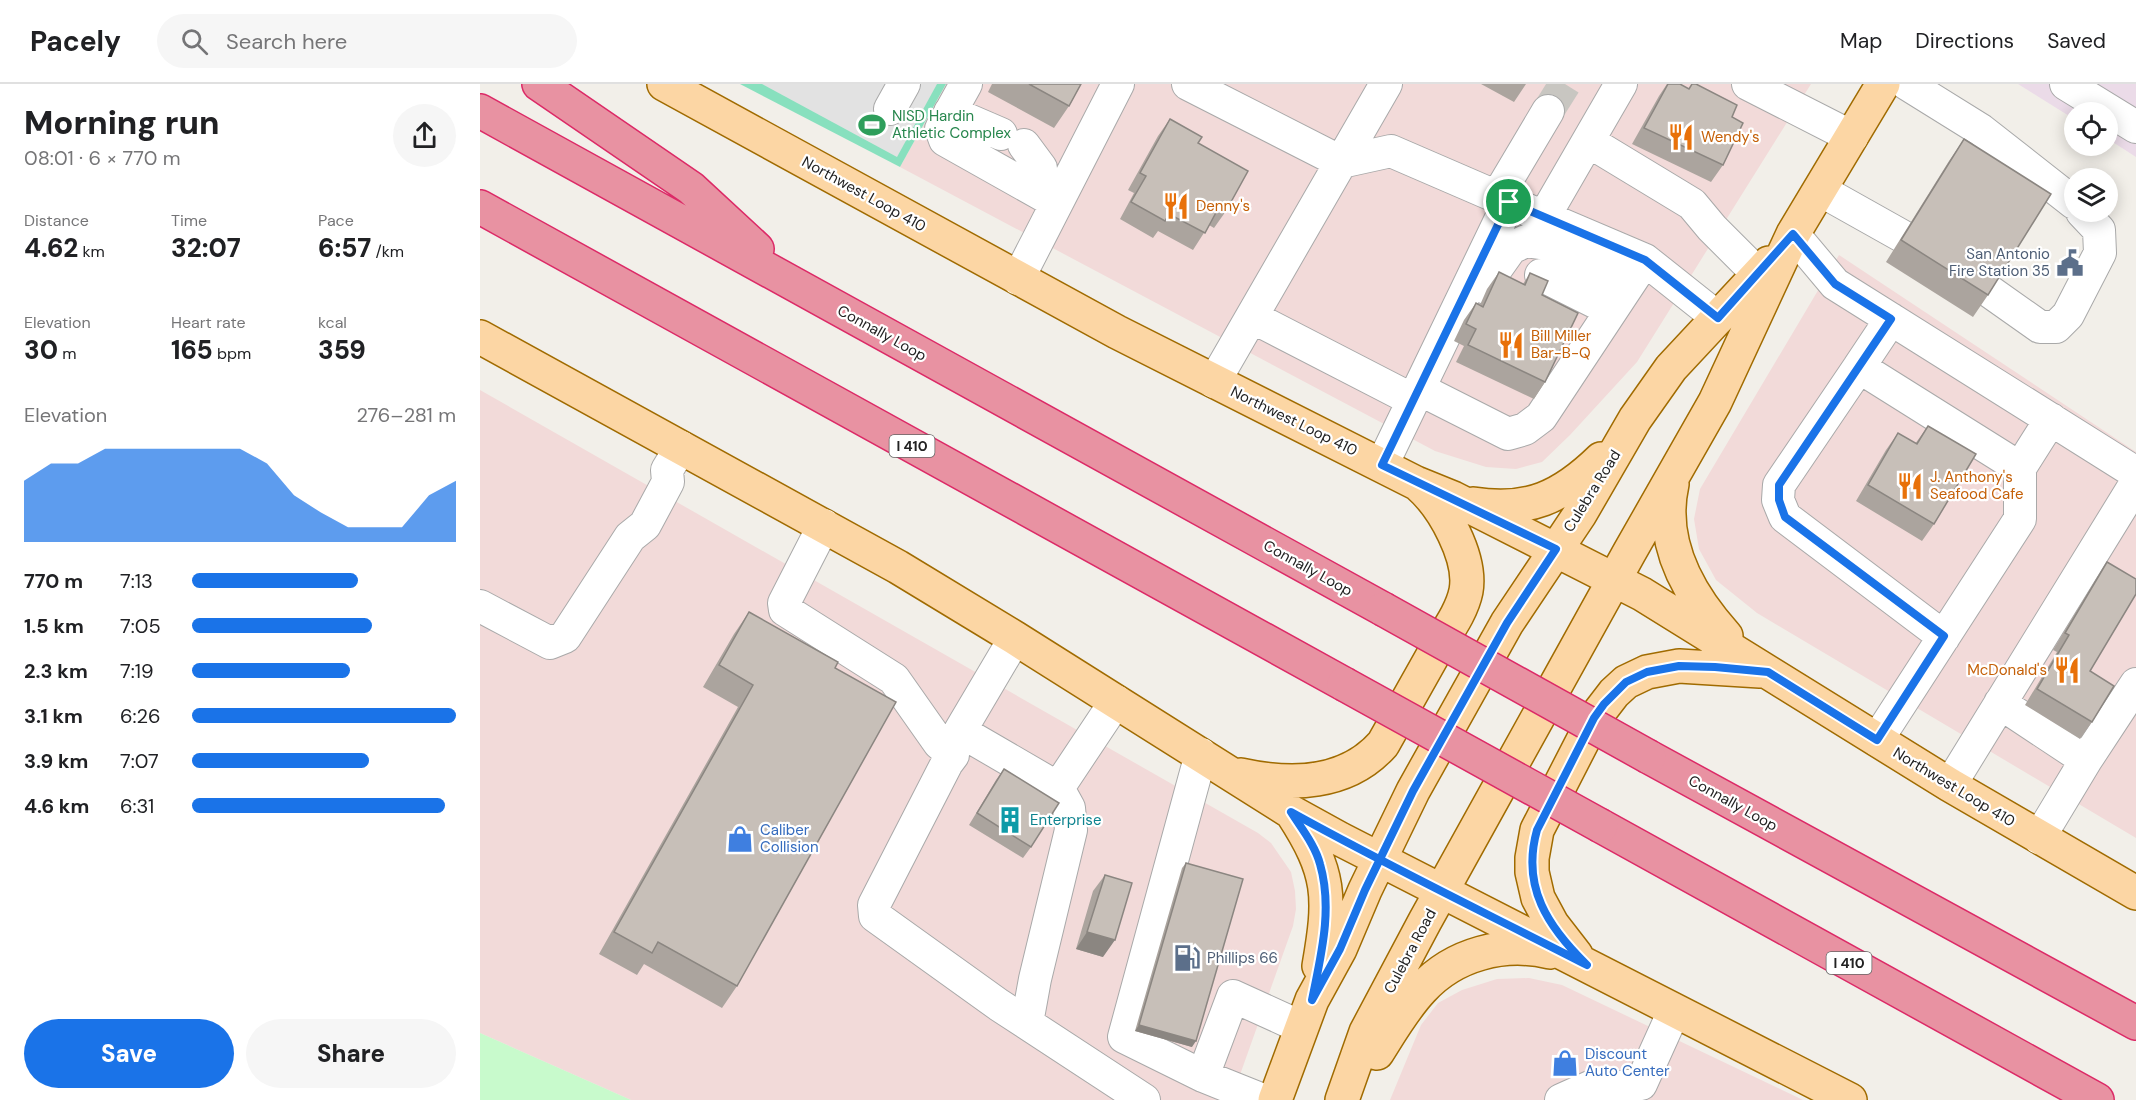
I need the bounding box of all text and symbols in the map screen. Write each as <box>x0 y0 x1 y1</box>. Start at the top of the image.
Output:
search box <box>157 14 577 68</box>
text: Pacely <box>30 23 121 60</box>
icon: search <box>178 25 211 58</box>
text: Search here <box>226 27 347 56</box>
text: Map <box>1840 27 1882 55</box>
text: Directions <box>1915 27 2014 55</box>
text: Saved <box>2047 27 2106 55</box>
text: Morning run <box>24 101 219 144</box>
map controls <box>2064 102 2118 222</box>
button: locate <box>2064 102 2118 156</box>
button: share <box>393 104 456 167</box>
place label: NISD Hardin Athletic Complex <box>892 106 1011 143</box>
sports icon: NISD Hardin Athletic Complex <box>857 110 887 140</box>
restaurant icon: Wendy's <box>1666 122 1696 152</box>
place label: Wendy's <box>1701 127 1760 147</box>
text: 08:01 · 6 × 770 m <box>24 145 181 171</box>
street label: Northwest Loop 410 <box>798 152 930 236</box>
button: layers <box>2064 168 2118 222</box>
pin <box>1483 176 1534 227</box>
icon: arrive <box>1492 185 1525 218</box>
restaurant icon: Denny's <box>1161 191 1191 221</box>
place label: Denny's <box>1196 196 1250 216</box>
text: Distance <box>24 210 89 231</box>
text: Time <box>171 210 207 231</box>
text: Pace <box>318 210 354 231</box>
text: 4.62 <box>24 231 78 265</box>
text: 32:07 <box>171 231 241 265</box>
text: 6:57 <box>318 231 371 265</box>
text: km <box>78 241 105 262</box>
text: /km <box>371 241 404 262</box>
place label: San Antonio Fire Station 35 <box>1949 244 2050 281</box>
public building icon: San Antonio Fire Station 35 <box>2055 248 2085 278</box>
street label: Connally Loop <box>834 300 930 366</box>
text: Elevation <box>24 312 91 333</box>
text: Heart rate <box>171 312 246 333</box>
text: kcal <box>318 312 347 333</box>
place label: Bill Miller Bar-B-Q <box>1531 326 1592 363</box>
restaurant icon: Bill Miller Bar-B-Q <box>1496 330 1526 360</box>
text: 30 <box>24 333 58 367</box>
text: 165 <box>171 333 213 367</box>
text: 359 <box>318 333 366 367</box>
text: m <box>58 343 77 364</box>
text: bpm <box>213 343 251 364</box>
street label: Northwest Loop 410 <box>1227 382 1361 460</box>
text: Elevation <box>24 402 107 428</box>
text: 276–281 m <box>356 402 456 428</box>
road number: I 410 <box>890 435 934 457</box>
street label: Culebra Road <box>1559 446 1625 536</box>
place label: J. Anthony's Seafood Cafe <box>1930 467 2024 504</box>
restaurant icon: J. Anthony's Seafood Cafe <box>1895 471 1925 501</box>
street label: Connally Loop <box>1260 535 1356 601</box>
text: 770 m <box>24 568 83 594</box>
text: 7:13 <box>120 568 153 594</box>
text: 1.5 km <box>24 613 84 639</box>
text: 7:05 <box>120 613 161 639</box>
restaurant icon: McDonald's <box>2052 655 2082 685</box>
text: 2.3 km <box>24 658 88 684</box>
text: 7:19 <box>120 658 154 684</box>
place label: McDonald's <box>1967 660 2047 680</box>
text: 3.1 km <box>24 703 83 729</box>
text: 6:26 <box>120 703 161 729</box>
street label: Northwest Loop 410 <box>1889 743 2019 831</box>
text: 3.9 km <box>24 748 88 774</box>
text: 7:07 <box>120 748 159 774</box>
street label: Connally Loop <box>1685 770 1781 836</box>
text: 4.6 km <box>24 793 89 819</box>
text: 6:31 <box>120 793 154 819</box>
building icon: Enterprise <box>995 805 1025 835</box>
place label: Enterprise <box>1030 810 1101 830</box>
place label: Caliber Collision <box>760 820 819 857</box>
shop icon: Caliber Collision <box>725 824 755 854</box>
street label: Culebra Road <box>1379 905 1441 997</box>
fuel station icon: Phillips 66 <box>1172 943 1202 973</box>
place label: Phillips 66 <box>1207 948 1278 968</box>
road number: I 410 <box>1826 952 1872 974</box>
button: Save <box>24 1019 234 1088</box>
button: Share <box>246 1019 456 1088</box>
place label: Discount Auto Center <box>1585 1044 1670 1081</box>
shop icon: Discount Auto Center <box>1550 1048 1580 1078</box>

